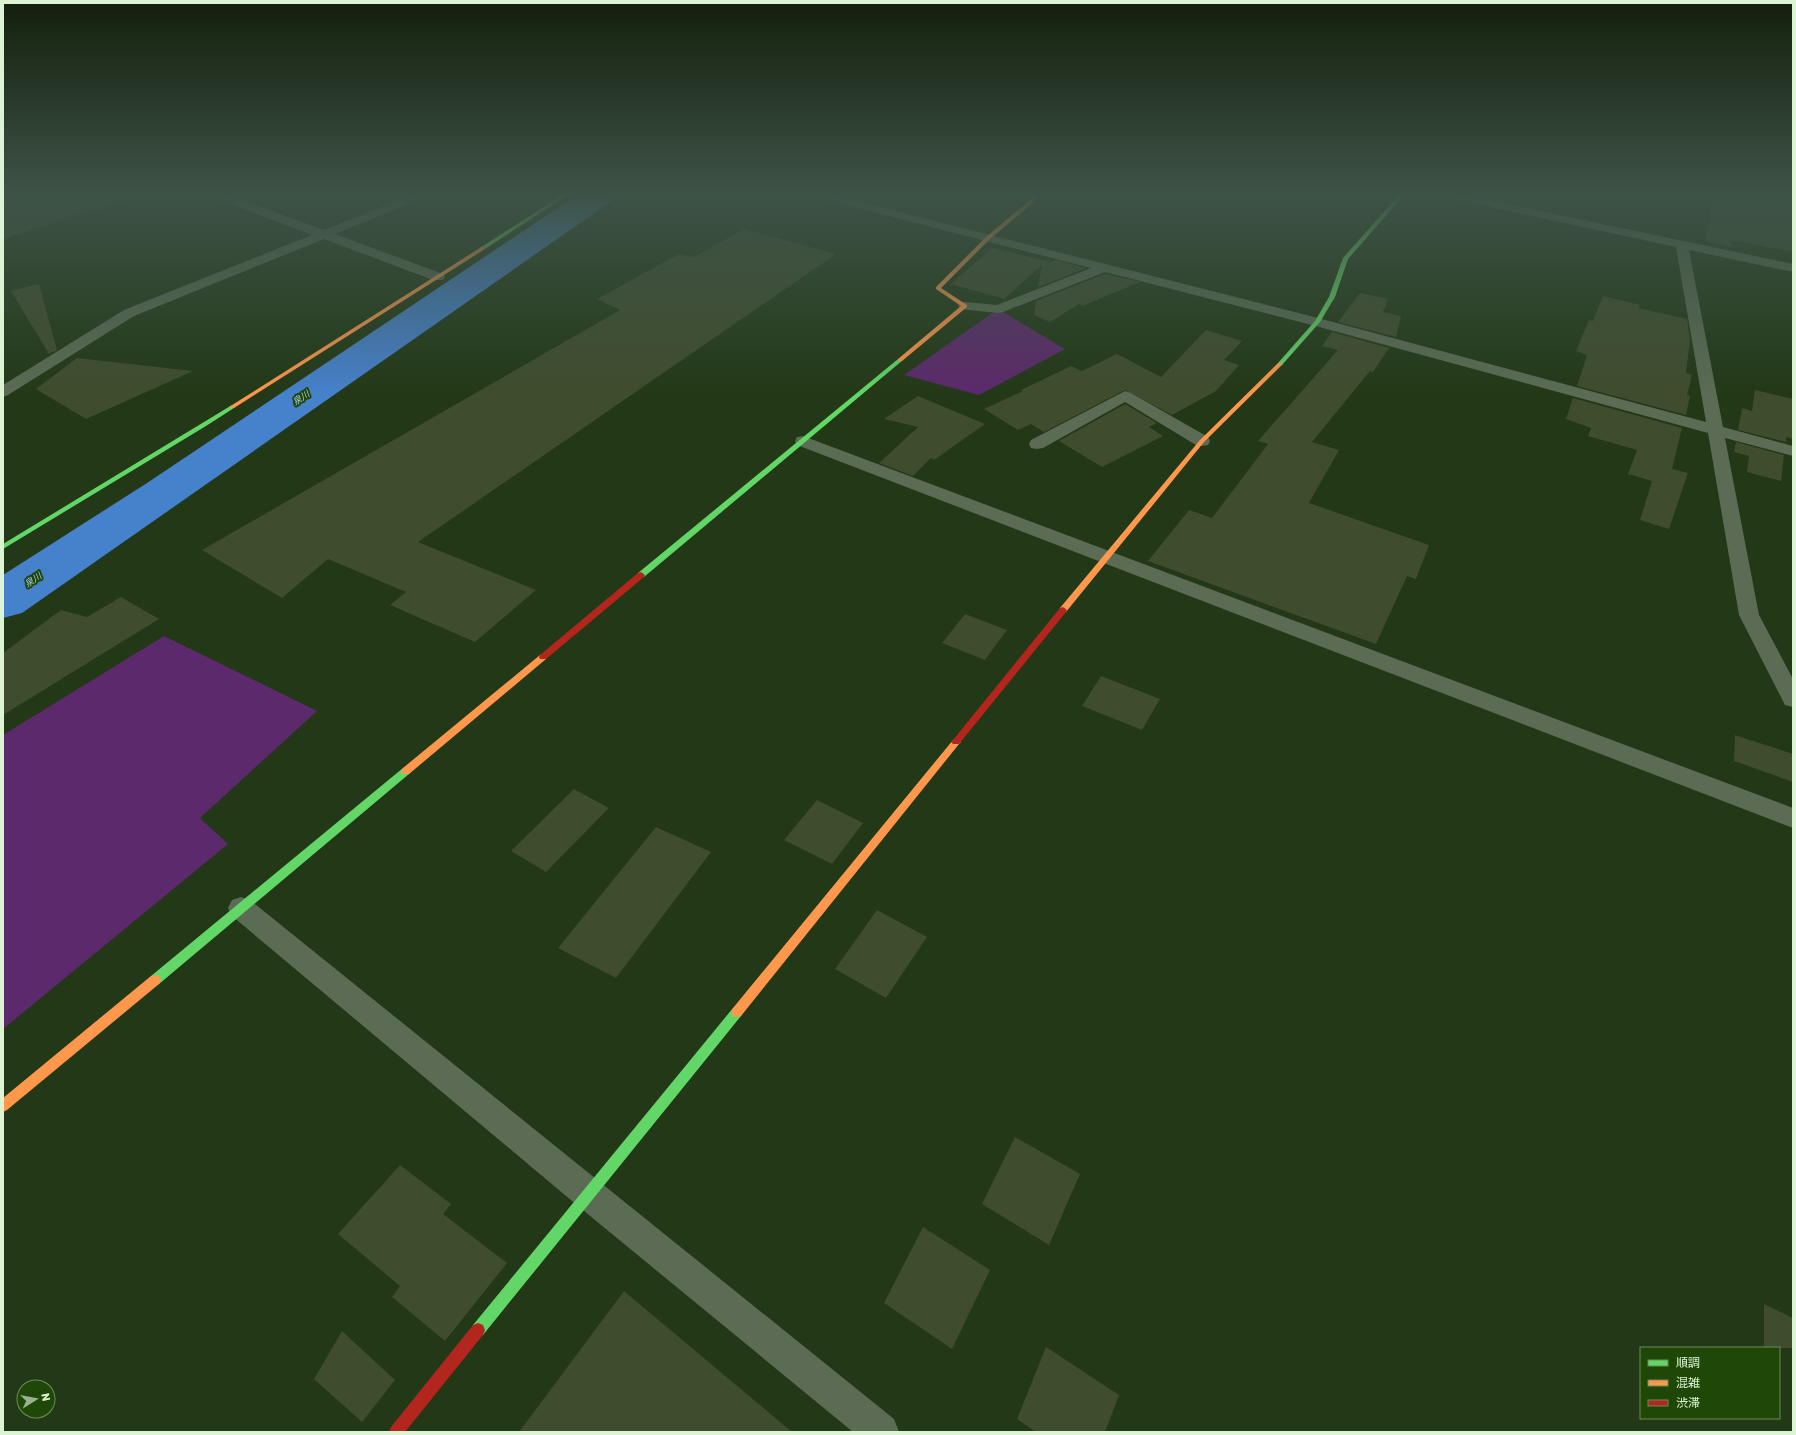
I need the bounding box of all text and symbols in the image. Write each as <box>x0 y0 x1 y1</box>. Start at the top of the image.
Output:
water label: 泉川 <box>291 388 312 407</box>
water label: 泉川 <box>23 570 44 589</box>
legend <box>1640 1347 1780 1419</box>
text: 順調 <box>1676 1356 1700 1370</box>
text: 混雑 <box>1676 1376 1700 1390</box>
north arrow <box>16 1379 56 1419</box>
text: N <box>38 1392 52 1402</box>
text: 渋滞 <box>1676 1396 1700 1410</box>

